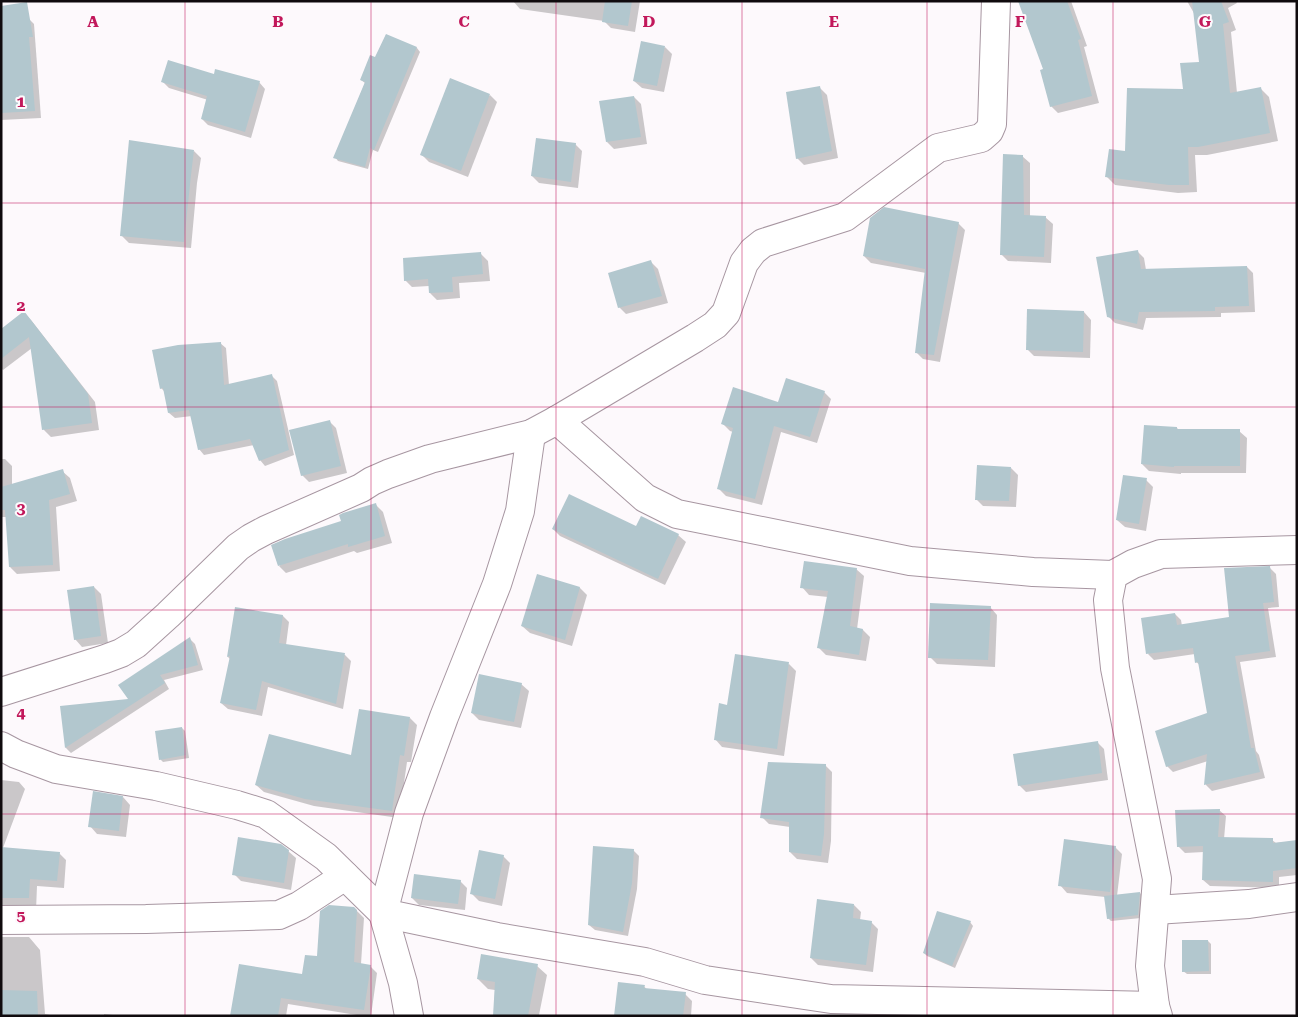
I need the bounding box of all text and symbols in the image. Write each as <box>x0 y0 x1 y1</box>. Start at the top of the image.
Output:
text: A <box>87 12 99 31</box>
text: B <box>272 12 284 31</box>
text: C <box>458 12 470 31</box>
text: D <box>643 12 656 31</box>
text: E <box>829 12 839 31</box>
text: F <box>1015 12 1025 31</box>
text: G <box>1199 12 1212 31</box>
text: 1 <box>17 92 26 111</box>
text: 2 <box>17 296 26 315</box>
text: 3 <box>17 499 26 518</box>
text: 4 <box>17 703 26 722</box>
text: 5 <box>17 906 26 925</box>

